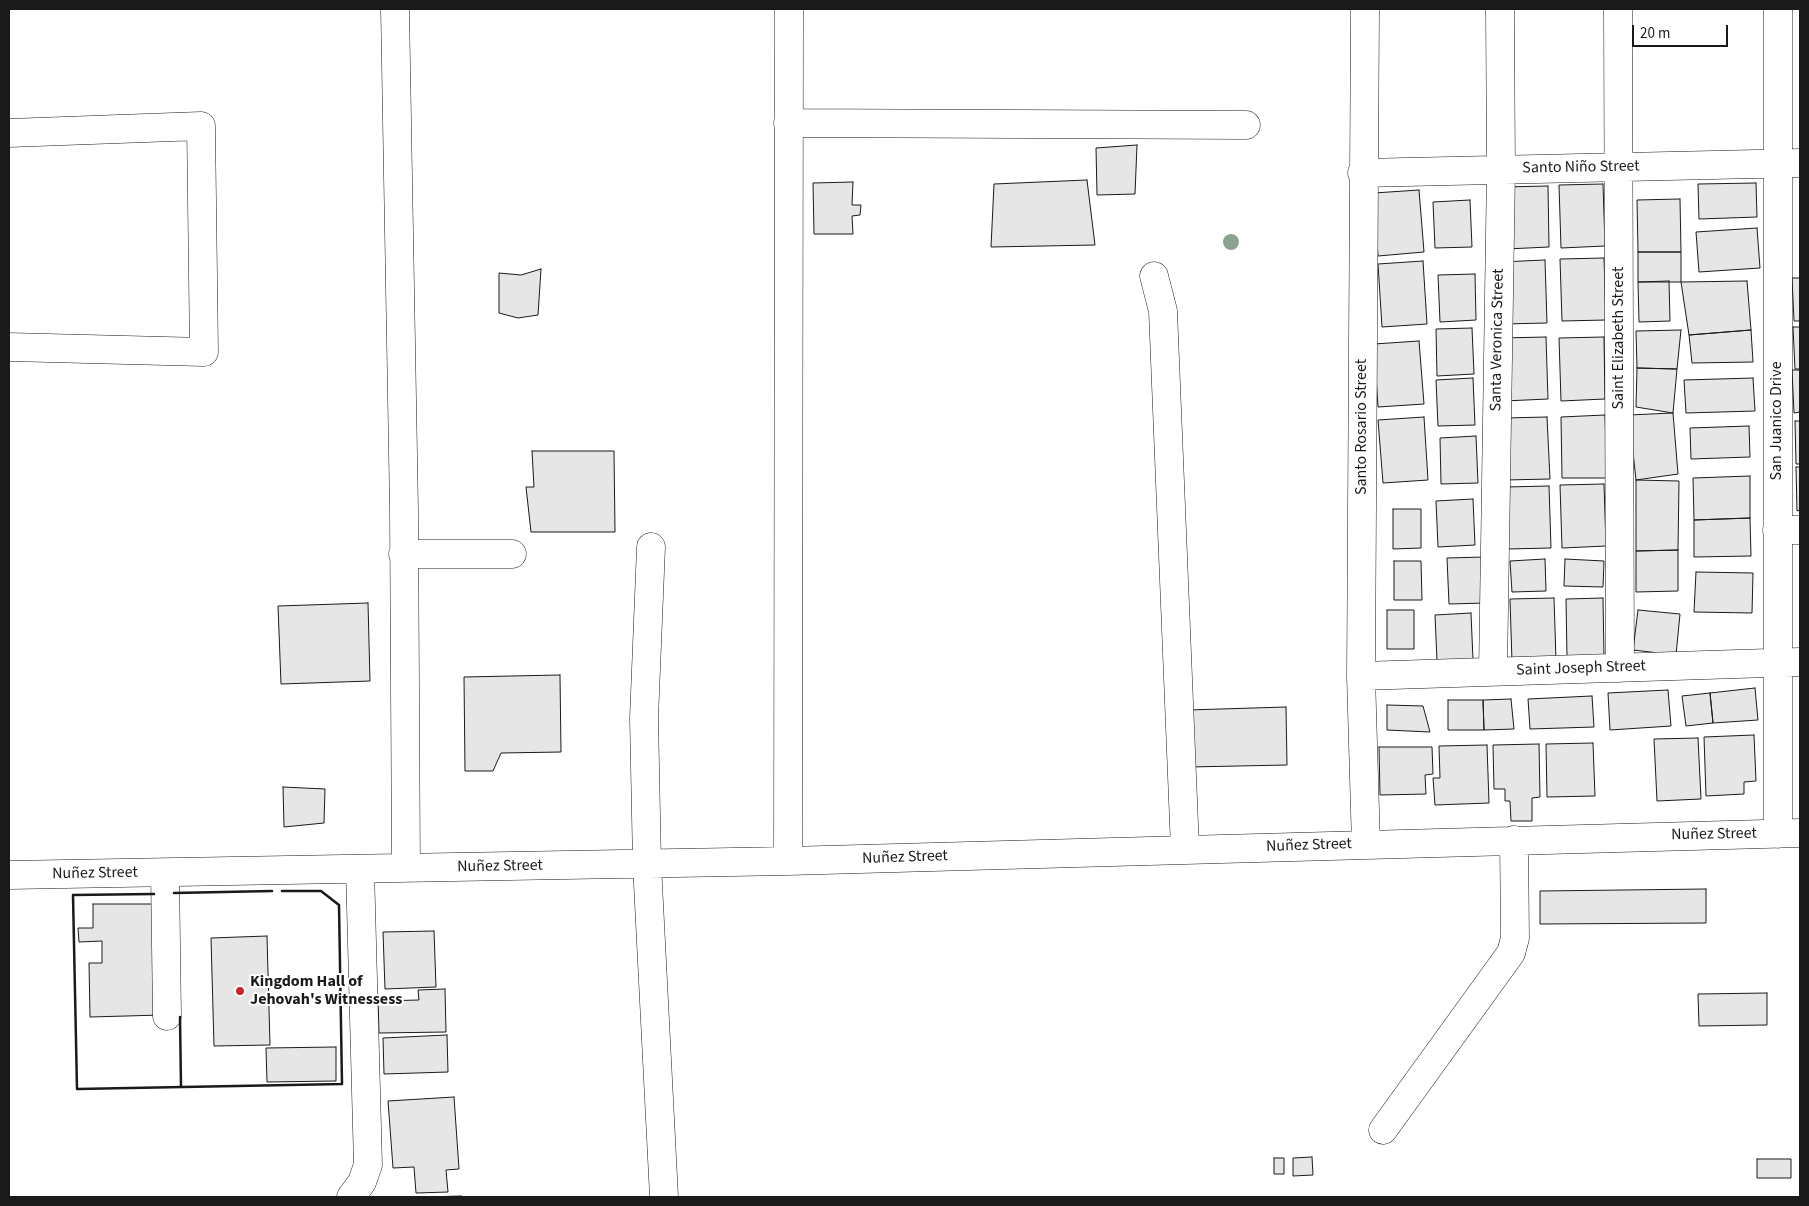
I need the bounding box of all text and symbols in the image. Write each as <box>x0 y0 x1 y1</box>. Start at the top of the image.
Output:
scale bar <box>1634 15 1730 47</box>
text: 20 m <box>1640 23 1670 44</box>
street label: Santo Niño Street <box>1522 157 1640 179</box>
street label: Saint Elizabeth Street <box>1609 267 1629 409</box>
street label: Santa Veronica Street <box>1487 268 1509 412</box>
street label: Santo Rosario Street <box>1352 359 1372 495</box>
street label: San Juanico Drive <box>1767 361 1787 481</box>
street label: Saint Joseph Street <box>1516 657 1646 681</box>
street label: Nuñez Street <box>1671 825 1757 845</box>
street label: Nuñez Street <box>1266 835 1352 857</box>
street label: Nuñez Street <box>862 847 948 869</box>
street label: Nuñez Street <box>457 857 543 877</box>
street label: Nuñez Street <box>52 864 138 884</box>
place label: Kingdom Hall of Jehovah's Witnessess <box>250 972 402 1010</box>
marker: Kingdom Hall of Jehovah's Witnessess <box>234 985 246 997</box>

